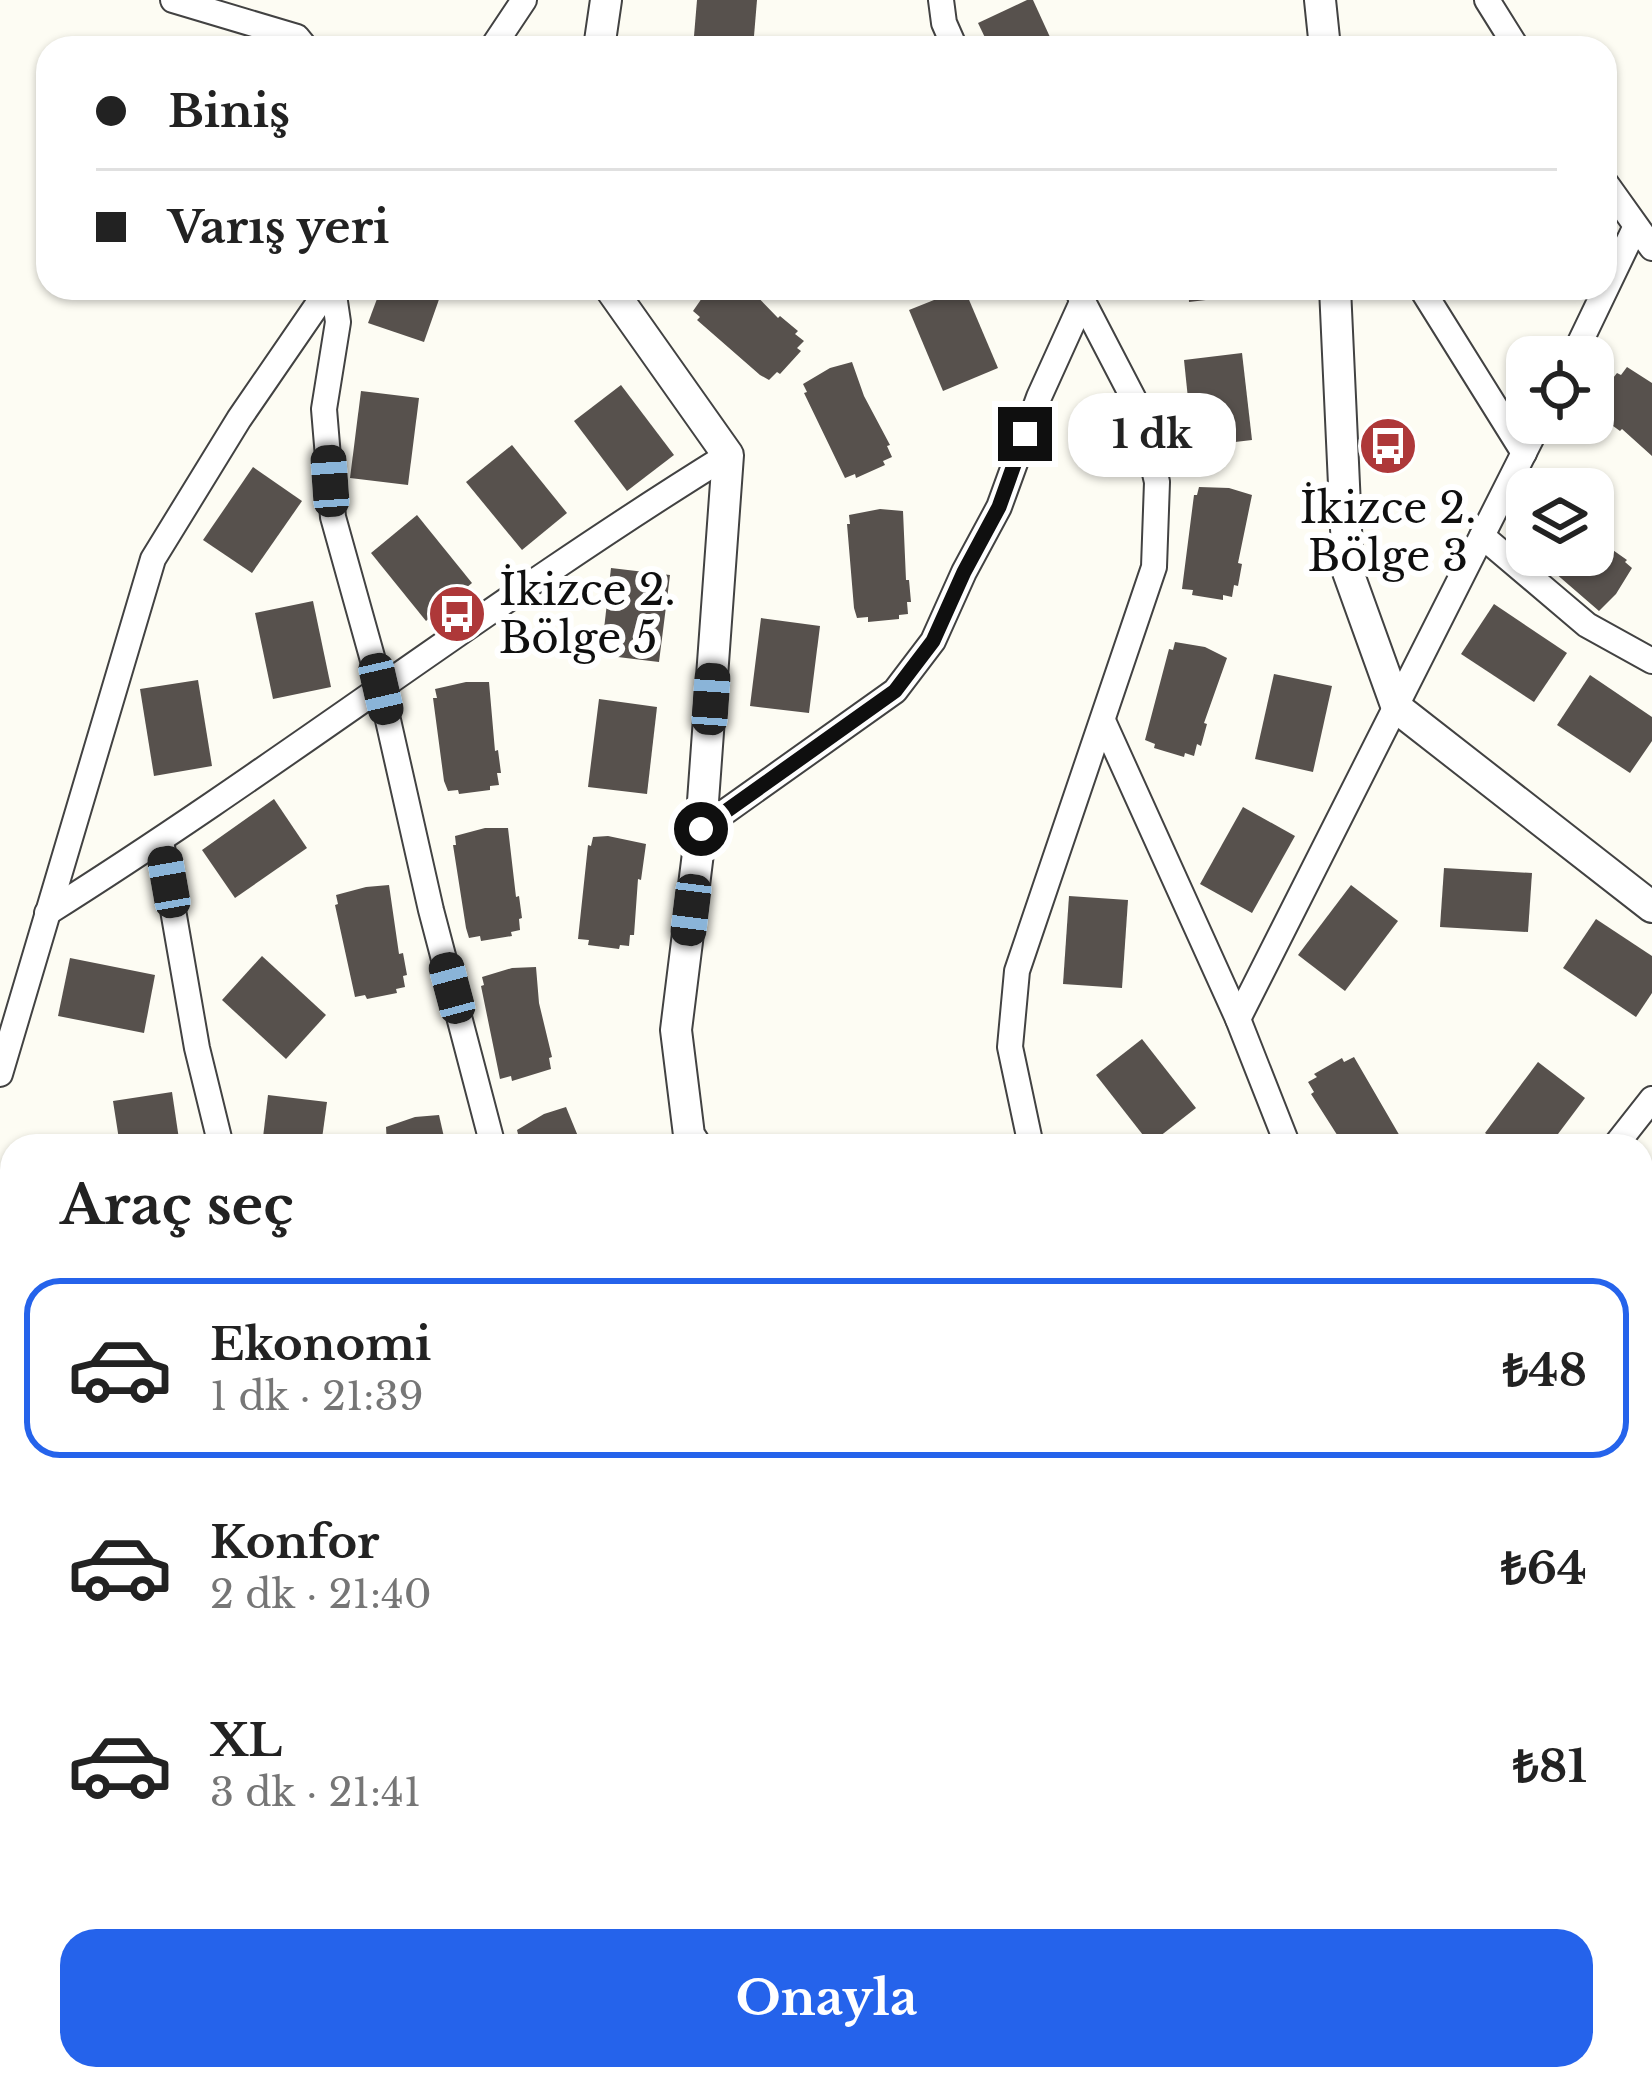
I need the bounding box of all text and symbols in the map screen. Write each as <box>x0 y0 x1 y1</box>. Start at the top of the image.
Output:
text: Biniş <box>168 83 290 139</box>
text: Varış yeri <box>168 199 389 255</box>
map controls <box>1506 336 1614 576</box>
button: locate <box>1506 336 1614 444</box>
callout: 1 dk <box>1067 392 1235 476</box>
route end <box>998 407 1052 461</box>
text: 1 dk <box>1112 410 1192 459</box>
bus stop icon: İkizce 2. Bölge 3 <box>1357 415 1419 477</box>
car <box>310 444 350 518</box>
button: layers <box>1506 468 1614 576</box>
place label: İkizce 2. Bölge 3 <box>1300 482 1476 582</box>
place label: İkizce 2. Bölge 5 <box>499 564 676 664</box>
bus stop icon: İkizce 2. Bölge 5 <box>426 583 488 645</box>
car <box>355 650 407 728</box>
car <box>691 662 731 736</box>
route start <box>674 802 728 856</box>
car <box>145 843 193 921</box>
car <box>669 872 713 948</box>
car <box>425 949 479 1027</box>
text: Araç seç <box>60 1172 294 1239</box>
icon: car <box>66 1314 174 1422</box>
text: Ekonomi <box>210 1316 431 1372</box>
text: ₺48 <box>1503 1342 1587 1398</box>
text: 1 dk · 21:39 <box>210 1372 424 1421</box>
icon: car <box>66 1512 174 1620</box>
text: Konfor <box>210 1514 380 1570</box>
text: ₺64 <box>1501 1540 1587 1596</box>
text: 2 dk · 21:40 <box>210 1570 432 1619</box>
icon: car <box>66 1710 174 1818</box>
text: XL <box>210 1712 282 1768</box>
text: ₺81 <box>1513 1738 1587 1794</box>
text: 3 dk · 21:41 <box>210 1768 421 1817</box>
button: Onayla <box>60 1929 1593 2067</box>

